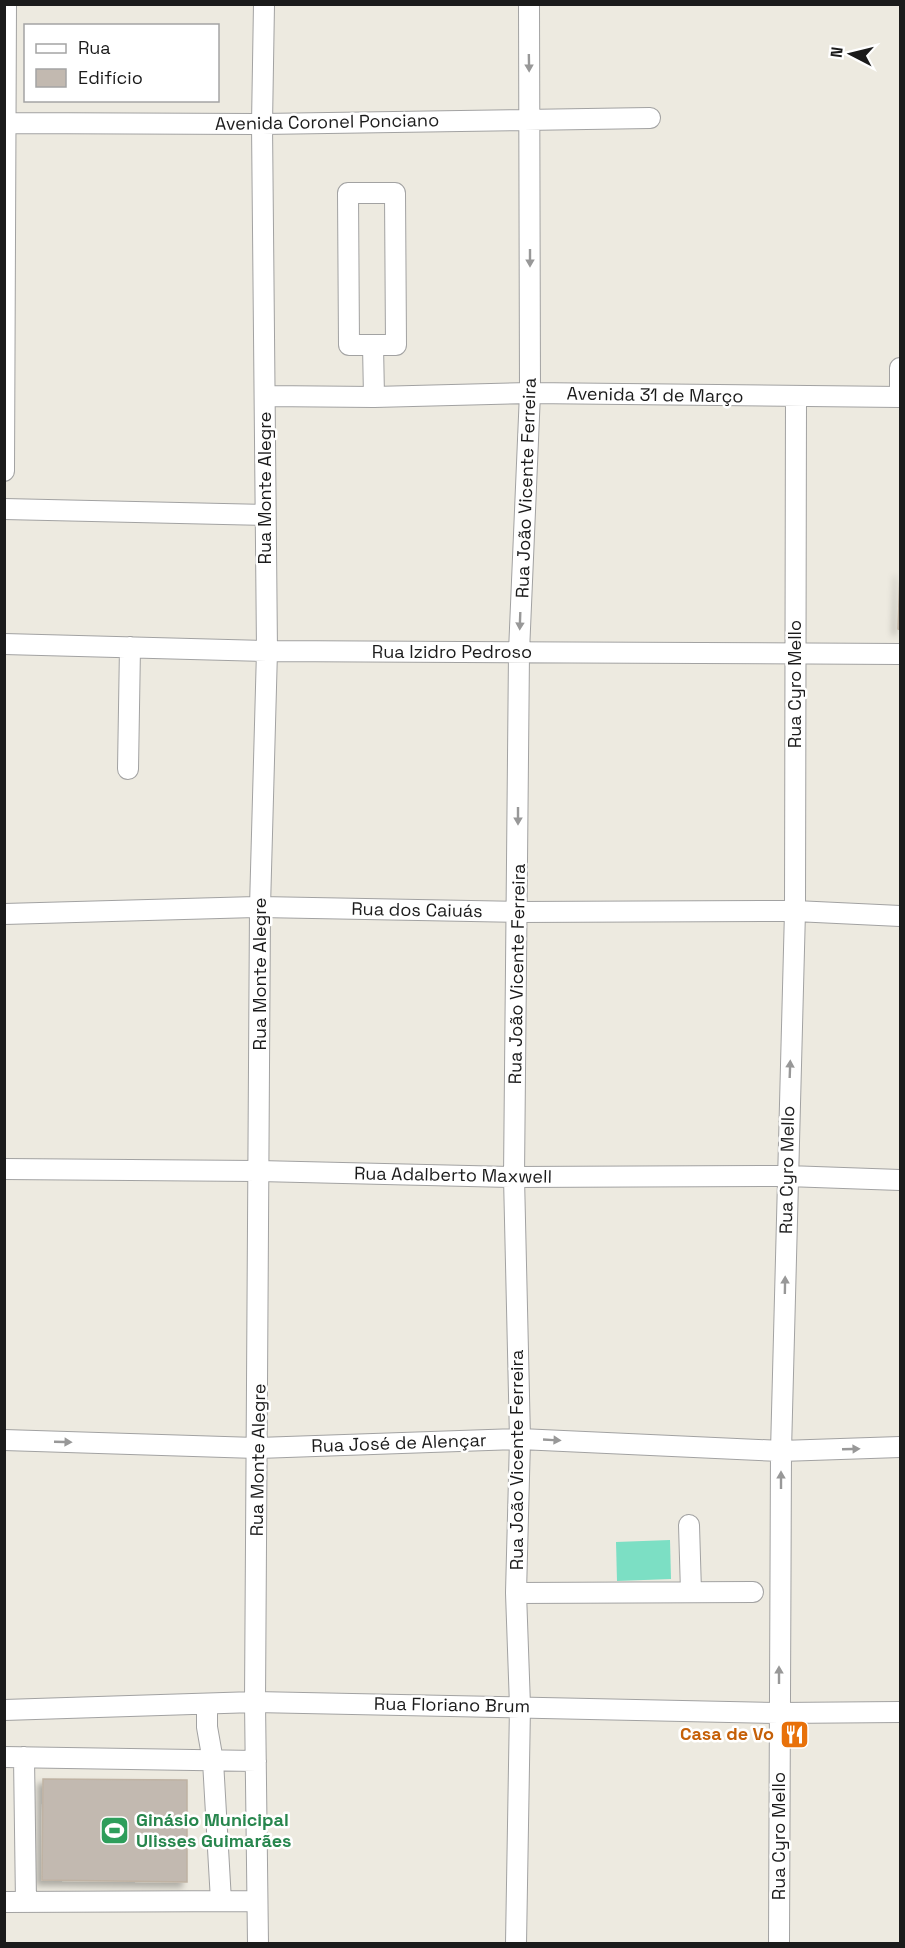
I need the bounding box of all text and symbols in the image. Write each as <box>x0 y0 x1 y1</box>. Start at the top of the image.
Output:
legend <box>24 24 219 102</box>
north arrow <box>821 24 881 84</box>
text: Rua <box>78 36 111 59</box>
text: N <box>826 46 848 59</box>
one-way arrow <box>524 53 534 72</box>
text: Edifício <box>78 66 143 89</box>
street label: Avenida Coronel Ponciano <box>215 108 439 135</box>
one-way arrow <box>525 248 535 267</box>
street label: Rua João Vicente Ferreira <box>510 377 541 599</box>
street label: Avenida 31 de Março <box>566 381 744 408</box>
street label: Rua Monte Alegre <box>253 412 276 564</box>
one-way arrow <box>516 611 525 630</box>
street label: Rua Cyro Mello <box>783 620 806 748</box>
street label: Rua Izidro Pedroso <box>372 640 532 663</box>
one-way arrow <box>513 806 523 825</box>
street label: Rua João Vicente Ferreira <box>503 863 530 1085</box>
street label: Rua dos Caiuás <box>351 897 483 922</box>
street label: Rua Monte Alegre <box>248 898 271 1050</box>
one-way arrow <box>785 1060 795 1079</box>
street label: Rua Cyro Mello <box>774 1106 799 1234</box>
street label: Rua Adalberto Maxwell <box>354 1161 552 1188</box>
one-way arrow <box>780 1276 789 1295</box>
street label: Rua João Vicente Ferreira <box>505 1350 528 1570</box>
street label: Rua Monte Alegre <box>245 1383 270 1537</box>
street label: Rua José de Alençar <box>311 1428 487 1457</box>
one-way arrow <box>542 1436 561 1445</box>
one-way arrow <box>53 1437 72 1447</box>
one-way arrow <box>842 1444 861 1453</box>
one-way arrow <box>776 1471 786 1490</box>
one-way arrow <box>774 1666 784 1685</box>
street label: Rua Floriano Brum <box>374 1692 530 1717</box>
restaurant icon: Casa de Vo <box>779 1718 811 1750</box>
place label: Casa de Vo <box>680 1722 774 1745</box>
street label: Rua Cyro Mello <box>767 1772 790 1900</box>
place label: Ginásio Municipal Ulisses Guimarães <box>136 1808 291 1852</box>
sports icon: Ginásio Municipal Ulisses Guimarães <box>99 1814 131 1846</box>

